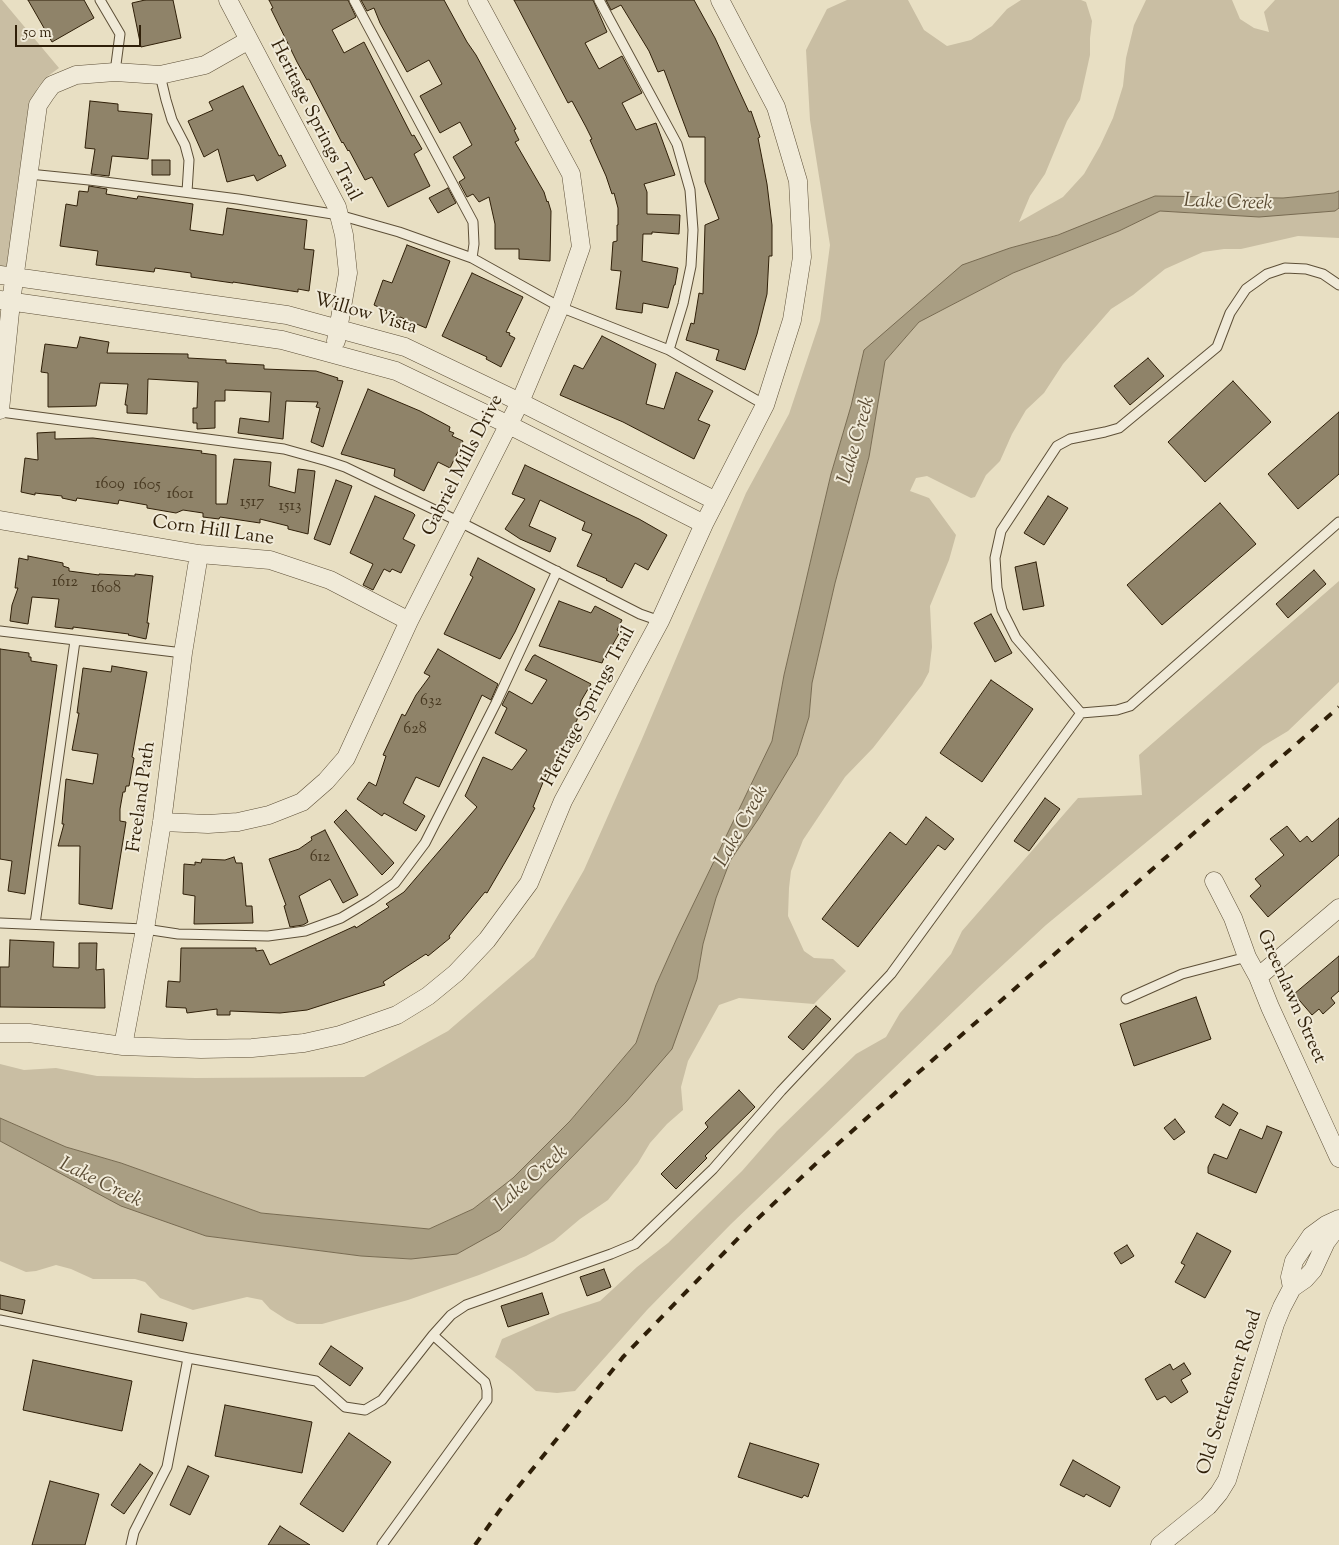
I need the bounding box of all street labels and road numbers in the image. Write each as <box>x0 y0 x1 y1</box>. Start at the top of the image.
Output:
street label: Heritage Springs Trail <box>263 37 365 205</box>
street label: Willow Vista <box>311 289 419 341</box>
street label: Gabriel Mills Drive <box>418 391 510 541</box>
street label: Corn Hill Lane <box>151 512 275 552</box>
street label: Heritage Springs Trail <box>538 623 642 791</box>
street label: Freeland Path <box>124 740 162 854</box>
street label: Greenlawn Street <box>1250 927 1330 1067</box>
street label: Old Settlement Road <box>1194 1308 1268 1478</box>

